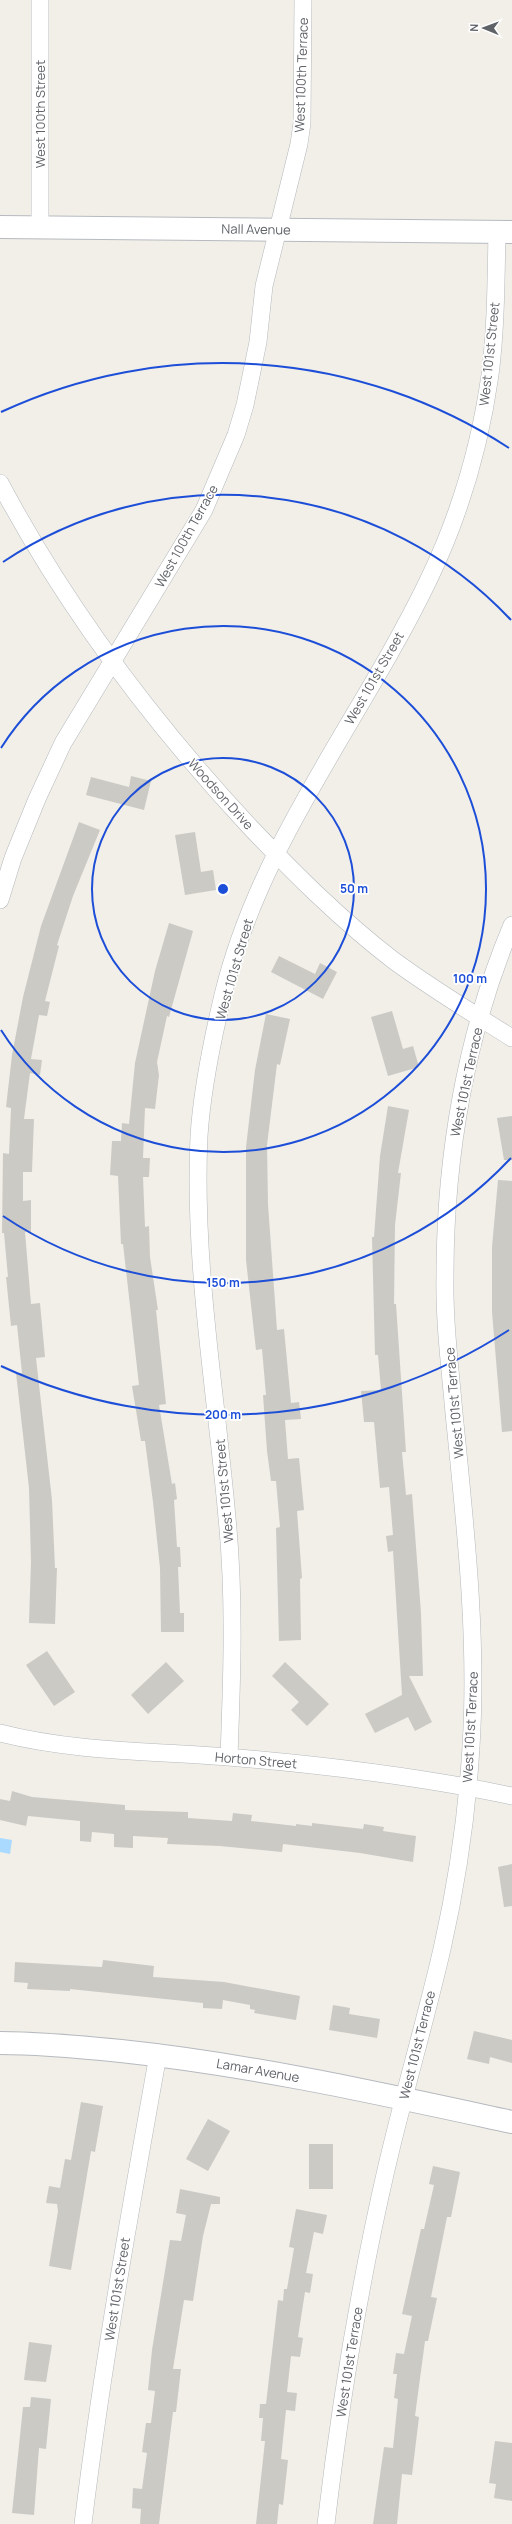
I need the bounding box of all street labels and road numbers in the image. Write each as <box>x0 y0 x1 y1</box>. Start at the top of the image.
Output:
street label: West 100th Terrace <box>290 17 312 133</box>
street label: West 100th Street <box>31 60 49 168</box>
street label: Nall Avenue <box>221 219 291 239</box>
street label: West 101st Street <box>475 301 503 407</box>
street label: West 100th Terrace <box>150 481 222 591</box>
street label: West 101st Street <box>340 628 408 728</box>
street label: Woodson Drive <box>184 755 258 834</box>
street label: West 101st Street <box>211 916 257 1022</box>
street label: West 101st Terrace <box>446 1025 486 1138</box>
street label: West 101st Terrace <box>440 1346 468 1459</box>
street label: West 101st Street <box>210 1438 238 1544</box>
street label: West 101st Terrace <box>458 1670 482 1783</box>
street label: Horton Street <box>214 1747 298 1773</box>
street label: West 101st Terrace <box>395 1988 439 2101</box>
street label: Lamar Avenue <box>215 2054 301 2086</box>
street label: West 101st Street <box>100 2236 134 2342</box>
street label: West 101st Terrace <box>331 2305 367 2419</box>

